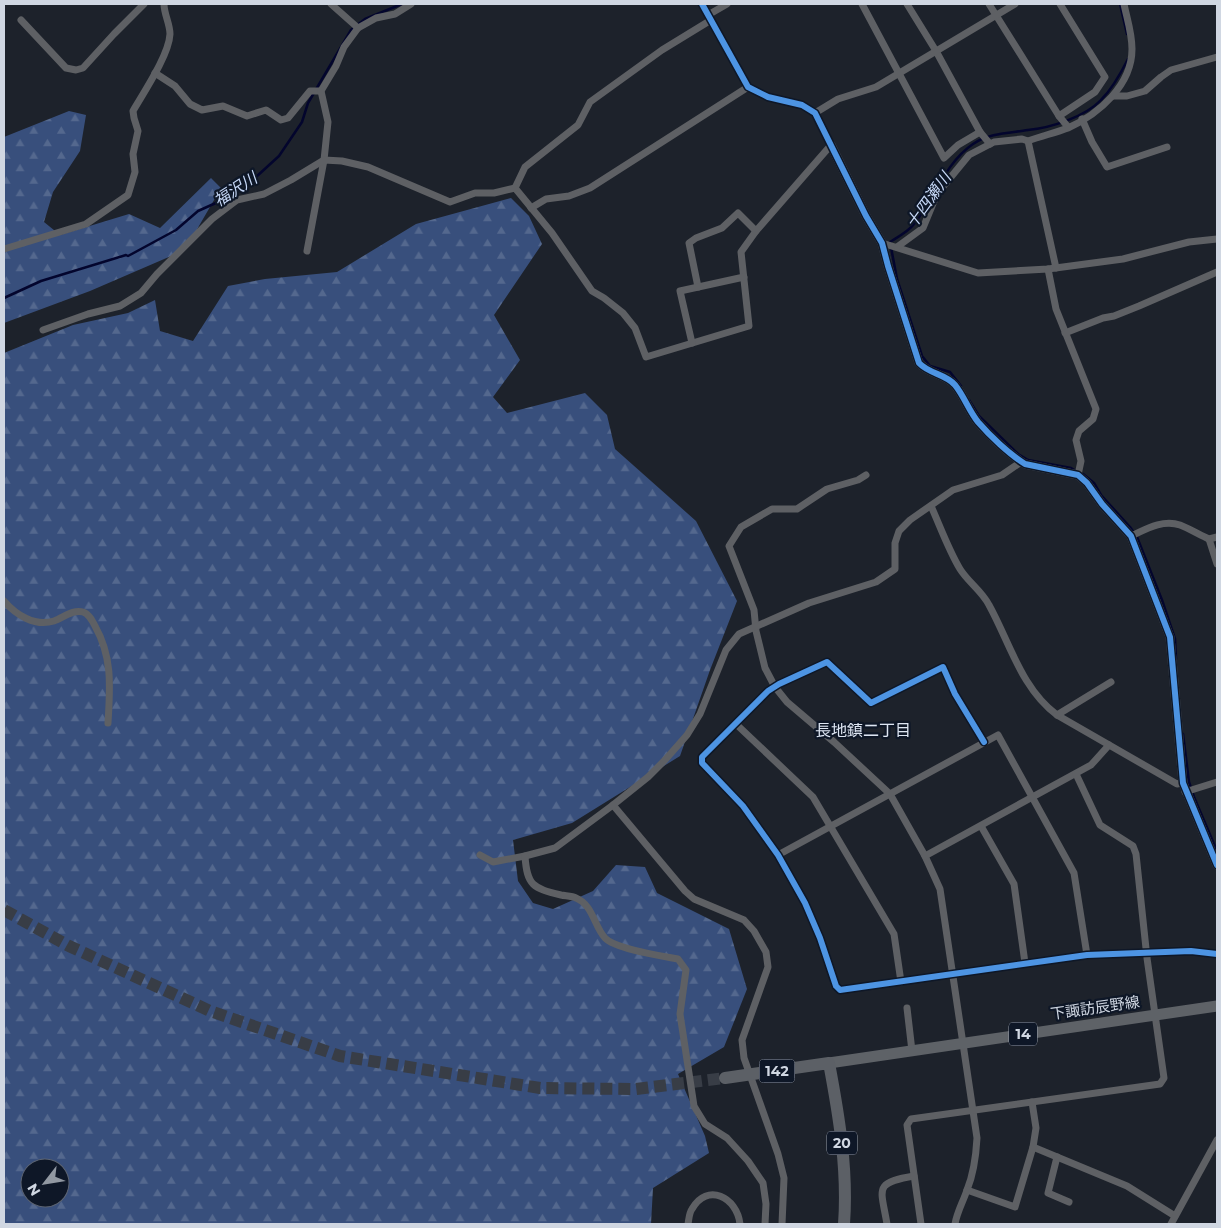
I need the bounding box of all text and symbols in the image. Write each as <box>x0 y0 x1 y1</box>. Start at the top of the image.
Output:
water label: 福沢川 <box>210 167 262 210</box>
water label: 十四瀬川 <box>902 167 956 232</box>
district label: 長地鎮二丁目 <box>815 721 911 740</box>
street label: 下諏訪辰野線 <box>1049 992 1141 1023</box>
road number: 14 <box>1009 1022 1037 1046</box>
road number: 142 <box>760 1060 794 1082</box>
road number: 20 <box>827 1132 857 1154</box>
north arrow <box>20 1158 70 1208</box>
text: N <box>23 1180 44 1199</box>

